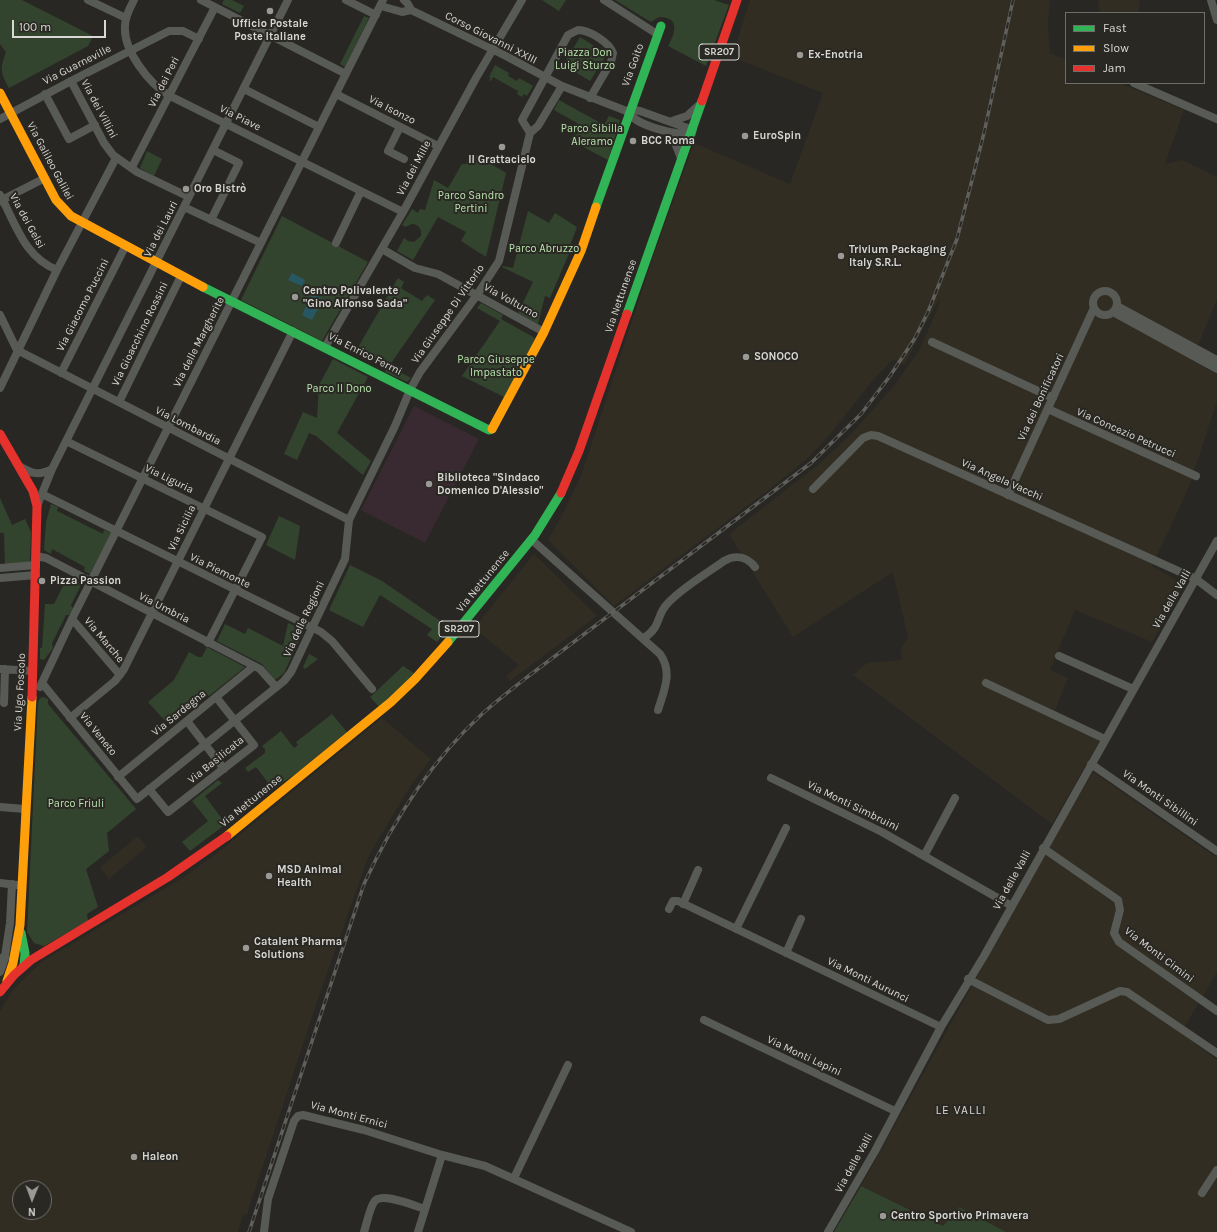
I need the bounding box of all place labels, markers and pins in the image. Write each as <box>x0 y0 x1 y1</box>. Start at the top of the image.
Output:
marker: Ufficio Postale Poste Italiane <box>265 6 275 16</box>
place label: Ufficio Postale Poste Italiane <box>232 17 308 43</box>
place label: Ex-Enotria <box>808 48 863 62</box>
marker: Ex-Enotria <box>795 50 805 60</box>
place label: EuroSpin <box>753 129 801 143</box>
marker: EuroSpin <box>740 131 750 141</box>
place label: BCC Roma <box>641 134 695 148</box>
marker: BCC Roma <box>628 136 638 146</box>
marker: Il Grattacielo <box>497 142 507 152</box>
place label: Il Grattacielo <box>468 153 536 167</box>
place label: Oro Bistrò <box>194 182 246 196</box>
marker: Oro Bistrò <box>181 184 191 194</box>
place label: Trivium Packaging Italy S.R.L. <box>849 243 946 269</box>
marker: Trivium Packaging Italy S.R.L. <box>836 251 846 261</box>
place label: Centro Polivalente "Gino Alfonso Sada" <box>303 284 407 310</box>
marker: Centro Polivalente "Gino Alfonso Sada" <box>290 292 300 302</box>
place label: SONOCO <box>754 350 798 364</box>
marker: SONOCO <box>741 352 751 362</box>
place label: Biblioteca "Sindaco Domenico D'Alessio" <box>437 471 544 497</box>
marker: Biblioteca "Sindaco Domenico D'Alessio" <box>424 479 434 489</box>
place label: Pizza Passion <box>50 574 121 588</box>
marker: Pizza Passion <box>37 576 47 586</box>
place label: MSD Animal Health <box>277 863 342 889</box>
marker: MSD Animal Health <box>264 871 274 881</box>
place label: Catalent Pharma Solutions <box>254 935 342 961</box>
marker: Catalent Pharma Solutions <box>241 943 251 953</box>
place label: Haleon <box>142 1150 178 1164</box>
marker: Haleon <box>129 1152 139 1162</box>
place label: Centro Sportivo Primavera <box>891 1209 1029 1223</box>
marker: Centro Sportivo Primavera <box>878 1211 888 1221</box>

